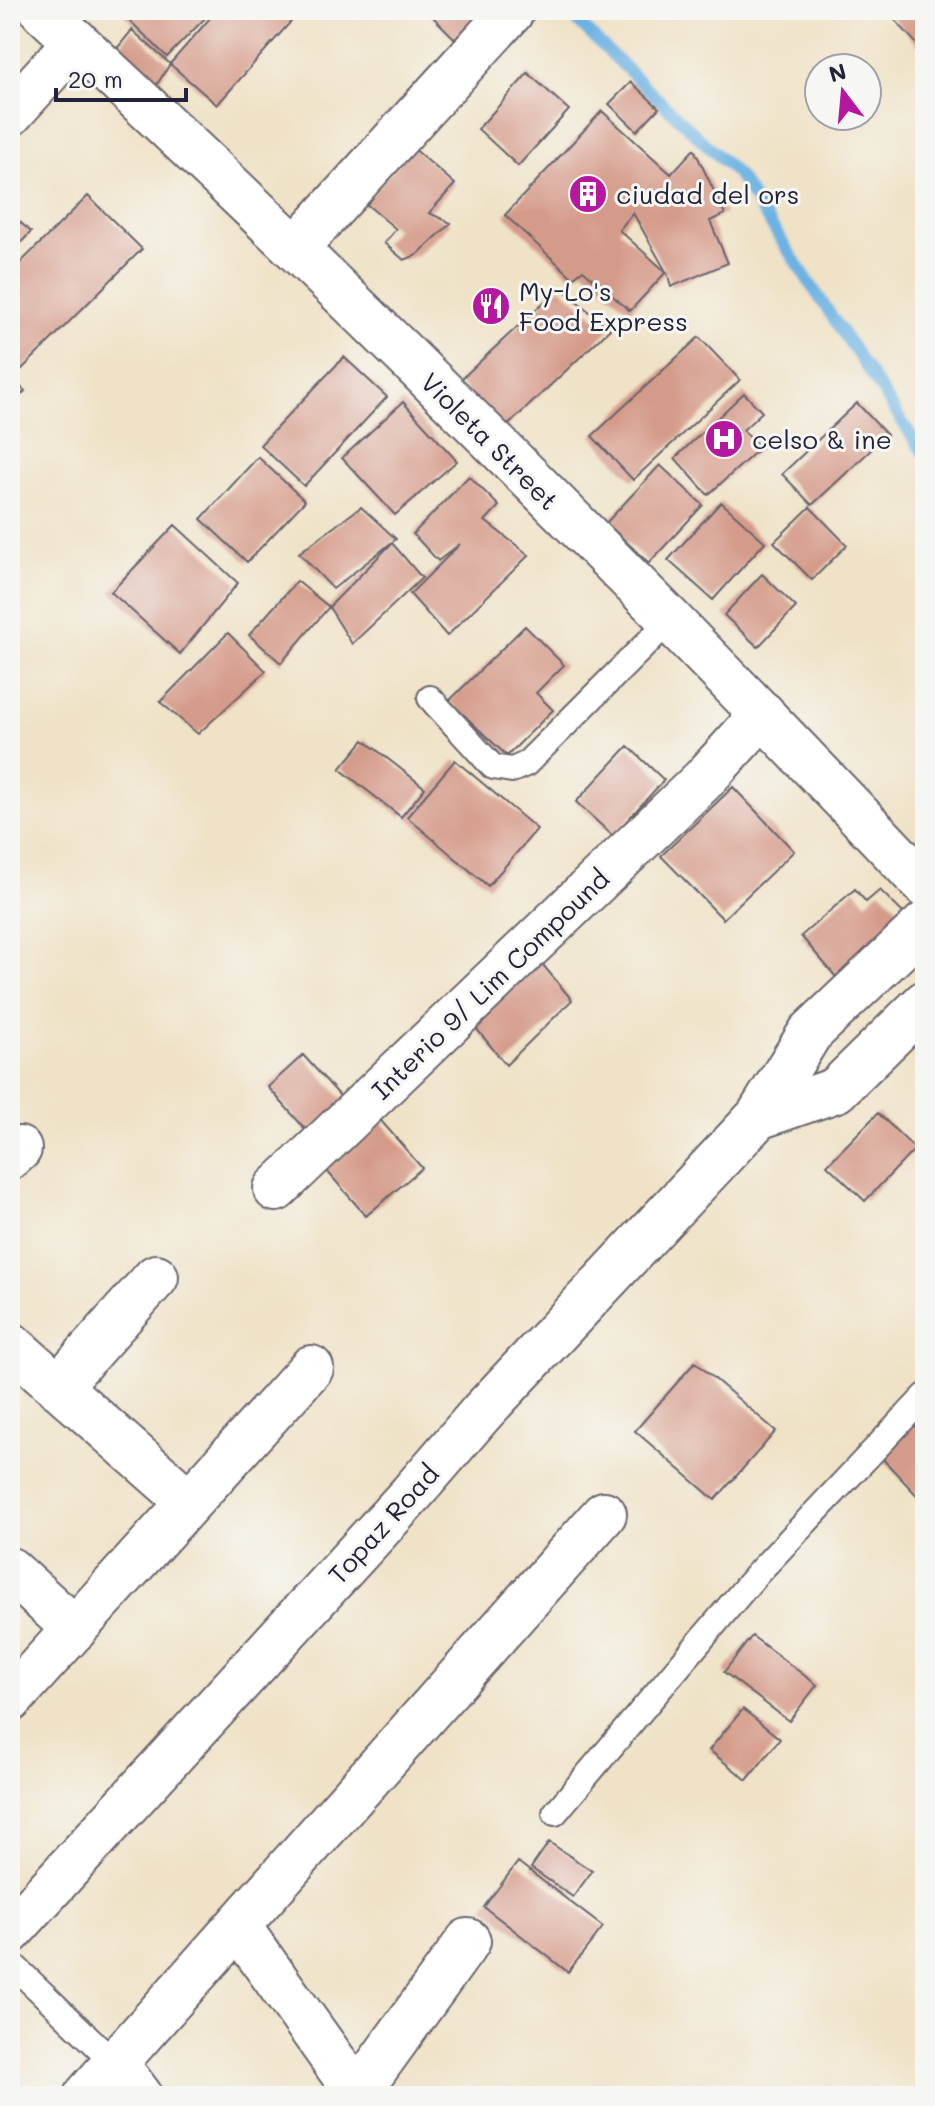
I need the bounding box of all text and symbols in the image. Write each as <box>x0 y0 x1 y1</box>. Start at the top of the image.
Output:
scale bar <box>56 52 186 102</box>
north arrow <box>803 52 883 132</box>
text: N <box>825 56 849 89</box>
text: 20 m <box>68 63 123 94</box>
building icon: ciudad del ors <box>567 173 609 215</box>
place label: ciudad del ors <box>616 177 799 211</box>
place label: My-Lo's Food Express <box>519 274 688 338</box>
restaurant icon: My-Lo's Food Express <box>470 285 512 327</box>
street label: Violeta Street <box>414 365 566 517</box>
hospital icon: celso & ine <box>703 418 745 460</box>
place label: celso & ine <box>752 422 892 456</box>
street label: Interio 9/ Lim Compound <box>364 862 616 1106</box>
street label: Topaz Road <box>320 1457 446 1591</box>

